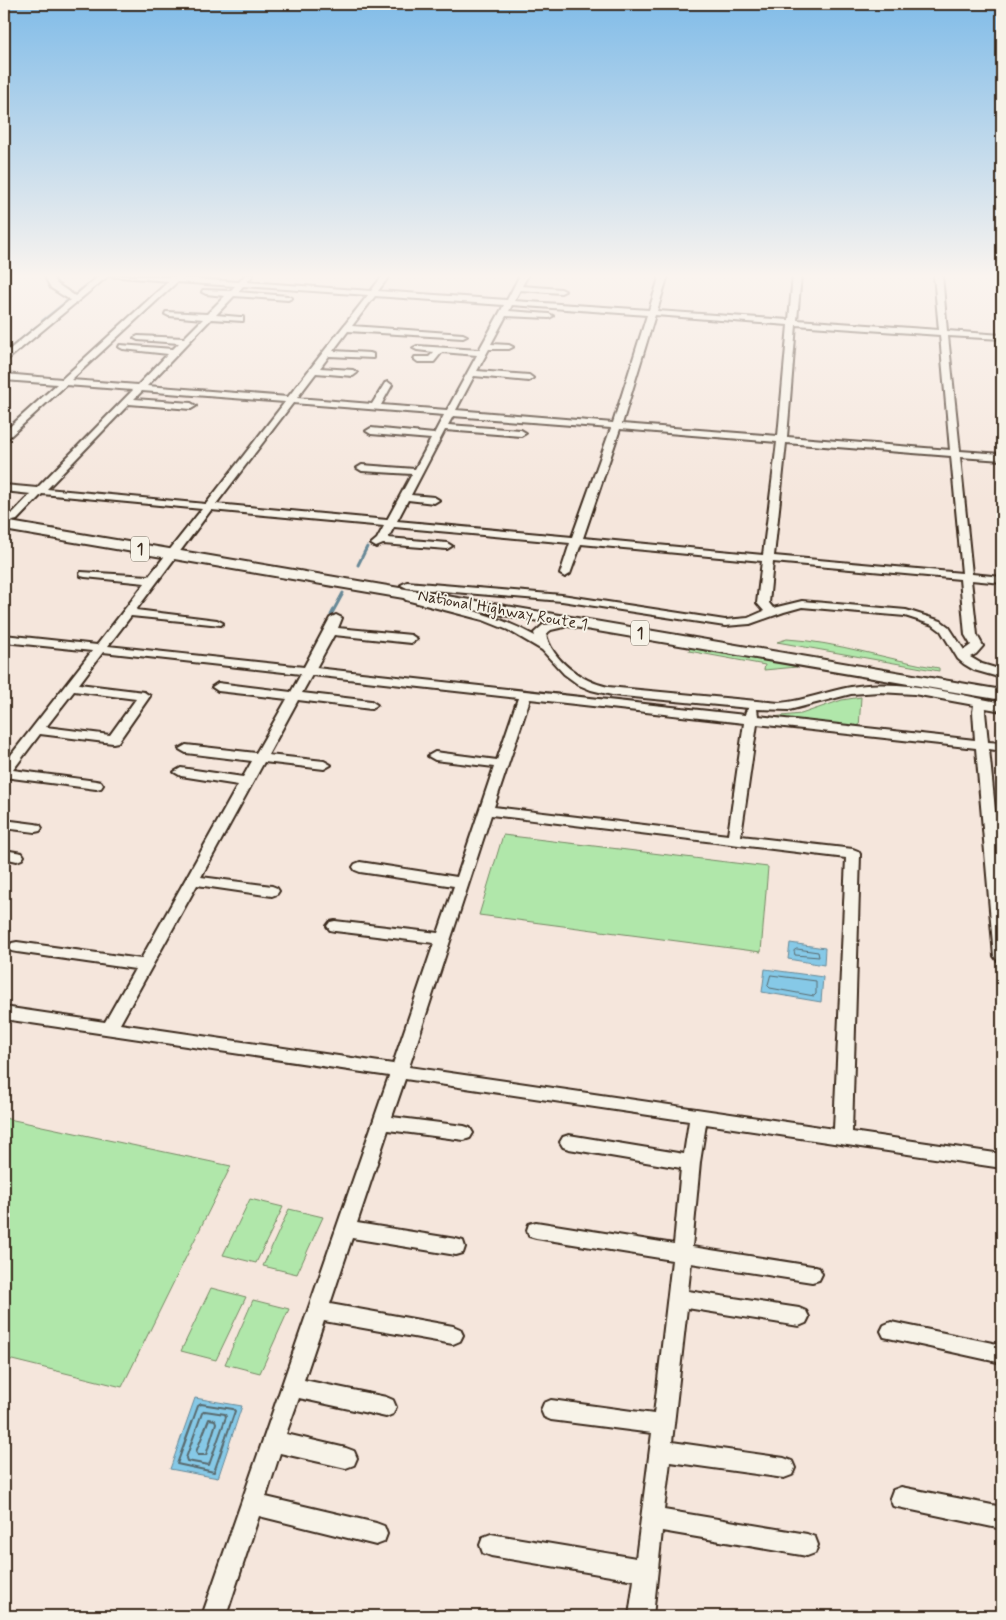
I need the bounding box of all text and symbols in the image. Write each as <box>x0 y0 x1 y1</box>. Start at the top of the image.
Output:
road number: 1 <box>131 536 149 562</box>
street label: National Highway Route 1 <box>416 585 589 636</box>
road number: 1 <box>631 620 649 646</box>

